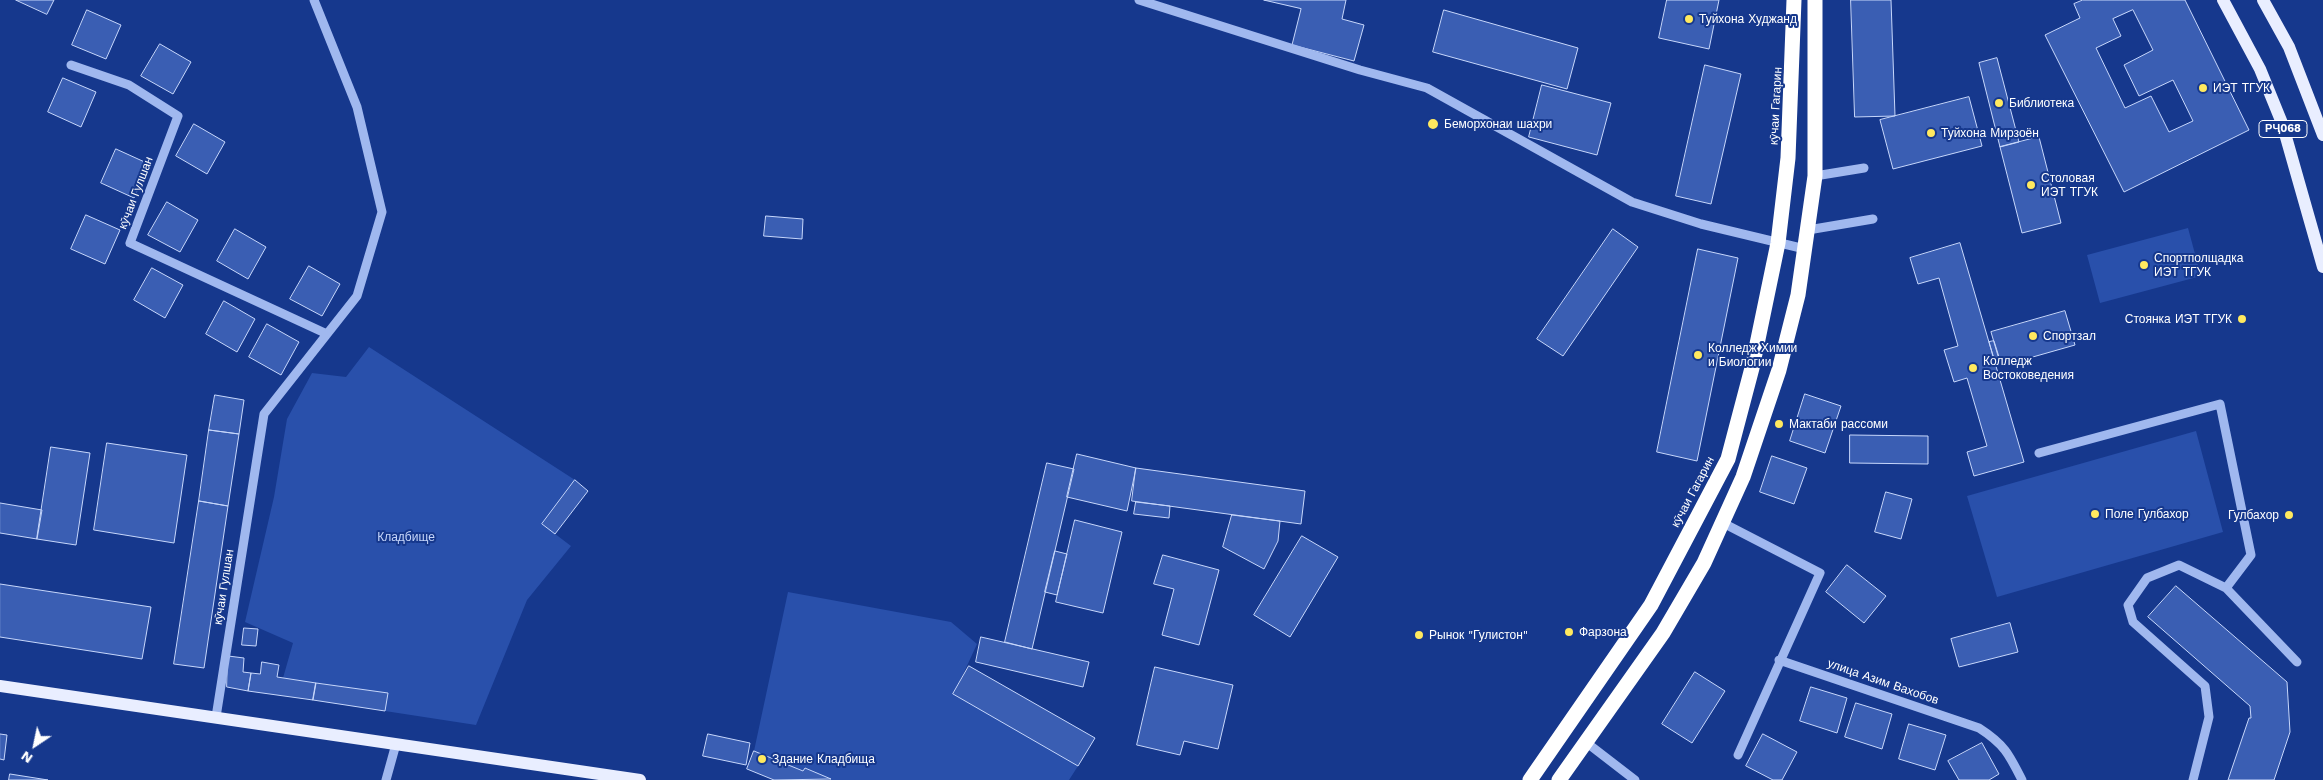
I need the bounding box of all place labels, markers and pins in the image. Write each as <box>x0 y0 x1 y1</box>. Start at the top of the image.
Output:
place label: Туйхона Худжанд <box>1699 12 1797 26</box>
marker: Туйхона Худжанд <box>1683 13 1695 25</box>
place label: ИЭТ ТГУК <box>2213 81 2270 95</box>
marker: ИЭТ ТГУК <box>2197 82 2209 94</box>
place label: Библиотека <box>2009 96 2074 110</box>
marker: Библиотека <box>1993 97 2005 109</box>
marker: Беморхонаи шахри <box>1426 117 1440 131</box>
place label: Беморхонаи шахри <box>1444 117 1552 131</box>
place label: Туйхона Мирзоён <box>1941 126 2039 140</box>
marker: Туйхона Мирзоён <box>1925 127 1937 139</box>
place label: Столовая ИЭТ ТГУК <box>2041 171 2098 199</box>
marker: Столовая ИЭТ ТГУК <box>2025 179 2037 191</box>
place label: Спортполщадка ИЭТ ТГУК <box>2154 251 2243 279</box>
marker: Спортполщадка ИЭТ ТГУК <box>2138 259 2150 271</box>
place label: Стоянка ИЭТ ТГУК <box>2125 312 2232 326</box>
marker: Стоянка ИЭТ ТГУК <box>2236 313 2248 325</box>
place label: Спортзал <box>2043 329 2096 343</box>
marker: Спортзал <box>2027 330 2039 342</box>
place label: Колледж Химии и Биологии <box>1708 341 1797 369</box>
marker: Колледж Химии и Биологии <box>1692 349 1704 361</box>
place label: Колледж Востоковедения <box>1983 354 2074 382</box>
marker: Колледж Востоковедения <box>1967 362 1979 374</box>
place label: Мактаби рассоми <box>1789 417 1888 431</box>
marker: Мактаби рассоми <box>1773 418 1785 430</box>
place label: Поле Гулбахор <box>2105 507 2189 521</box>
marker: Поле Гулбахор <box>2089 508 2101 520</box>
place label: Гулбахор <box>2228 508 2279 522</box>
marker: Гулбахор <box>2283 509 2295 521</box>
place label: Фарзона <box>1579 625 1627 639</box>
marker: Фарзона <box>1563 626 1575 638</box>
place label: Рынок "Гулистон" <box>1429 628 1528 642</box>
marker: Рынок "Гулистон" <box>1413 629 1425 641</box>
place label: Здание Кладбища <box>772 752 875 766</box>
marker: Здание Кладбища <box>756 753 768 765</box>

